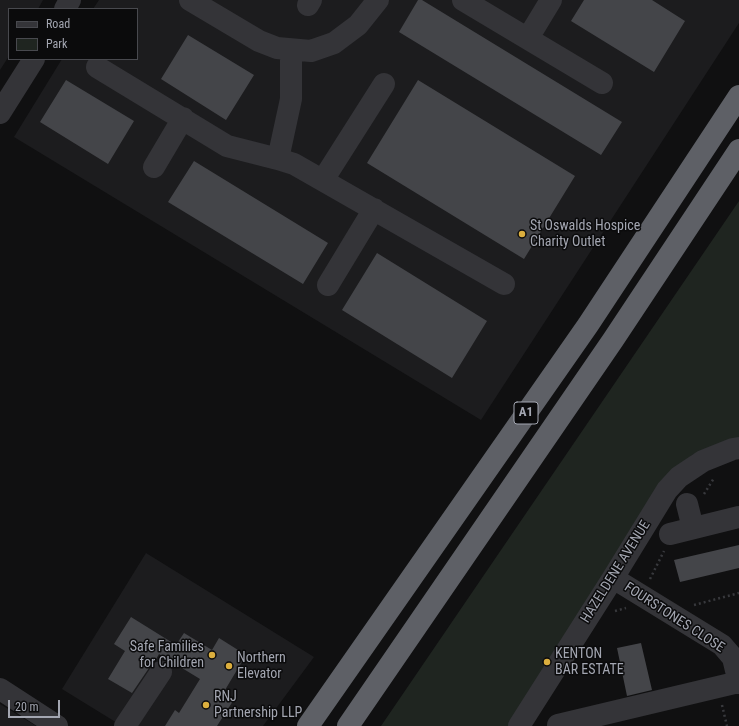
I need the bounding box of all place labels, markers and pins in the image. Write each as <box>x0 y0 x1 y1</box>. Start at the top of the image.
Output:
place label: St Oswalds Hospice Charity Outlet <box>530 218 640 250</box>
marker: St Oswalds Hospice Charity Outlet <box>517 229 527 239</box>
place label: Safe Families for Children <box>130 639 204 672</box>
place label: KENTON BAR ESTATE <box>555 646 624 678</box>
marker: Safe Families for Children <box>207 650 217 660</box>
place label: Northern Elevator <box>237 650 286 682</box>
marker: KENTON BAR ESTATE <box>542 657 552 667</box>
marker: Northern Elevator <box>224 661 234 671</box>
place label: RNJ Partnership LLP <box>214 689 302 722</box>
marker: RNJ Partnership LLP <box>201 700 211 710</box>

